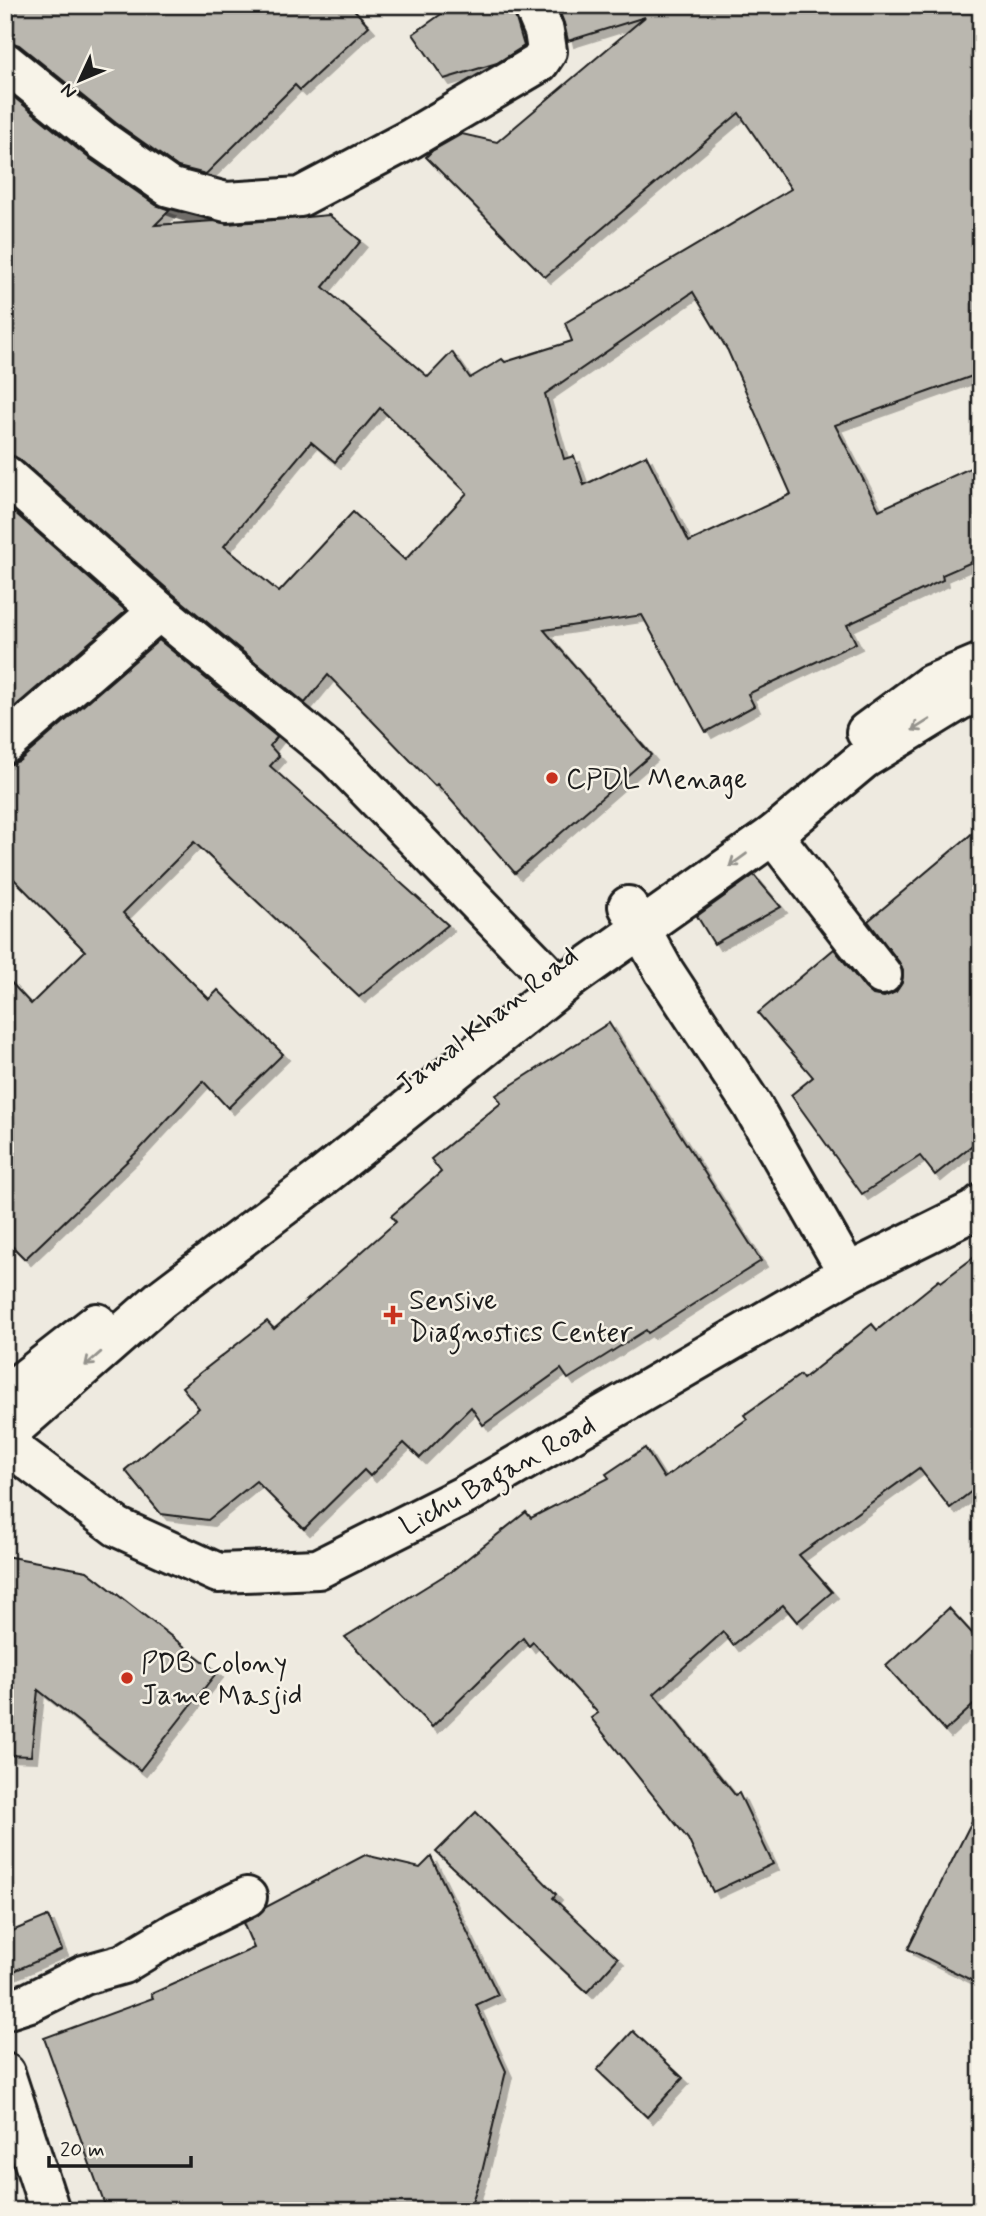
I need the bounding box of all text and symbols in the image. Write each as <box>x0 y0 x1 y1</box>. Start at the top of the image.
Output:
north arrow <box>46 46 116 116</box>
text: N <box>55 78 82 104</box>
one-way arrow <box>911 718 931 732</box>
place label: CPDL Menage <box>566 762 747 799</box>
marker: CPDL Menage <box>544 770 560 786</box>
one-way arrow <box>729 852 748 867</box>
street label: Jamal Khan Road <box>389 938 586 1104</box>
place label: Sensive Diagnostics Center <box>409 1283 633 1355</box>
marker: Sensive Diagnostics Center <box>383 1305 403 1325</box>
one-way arrow <box>85 1351 103 1367</box>
street label: Lichu Bagan Road <box>394 1407 604 1548</box>
place label: PDB Colony Jame Masjid <box>141 1646 302 1715</box>
marker: PDB Colony Jame Masjid <box>119 1670 135 1686</box>
scale bar <box>49 2125 191 2169</box>
text: 20 m <box>60 2136 105 2164</box>

